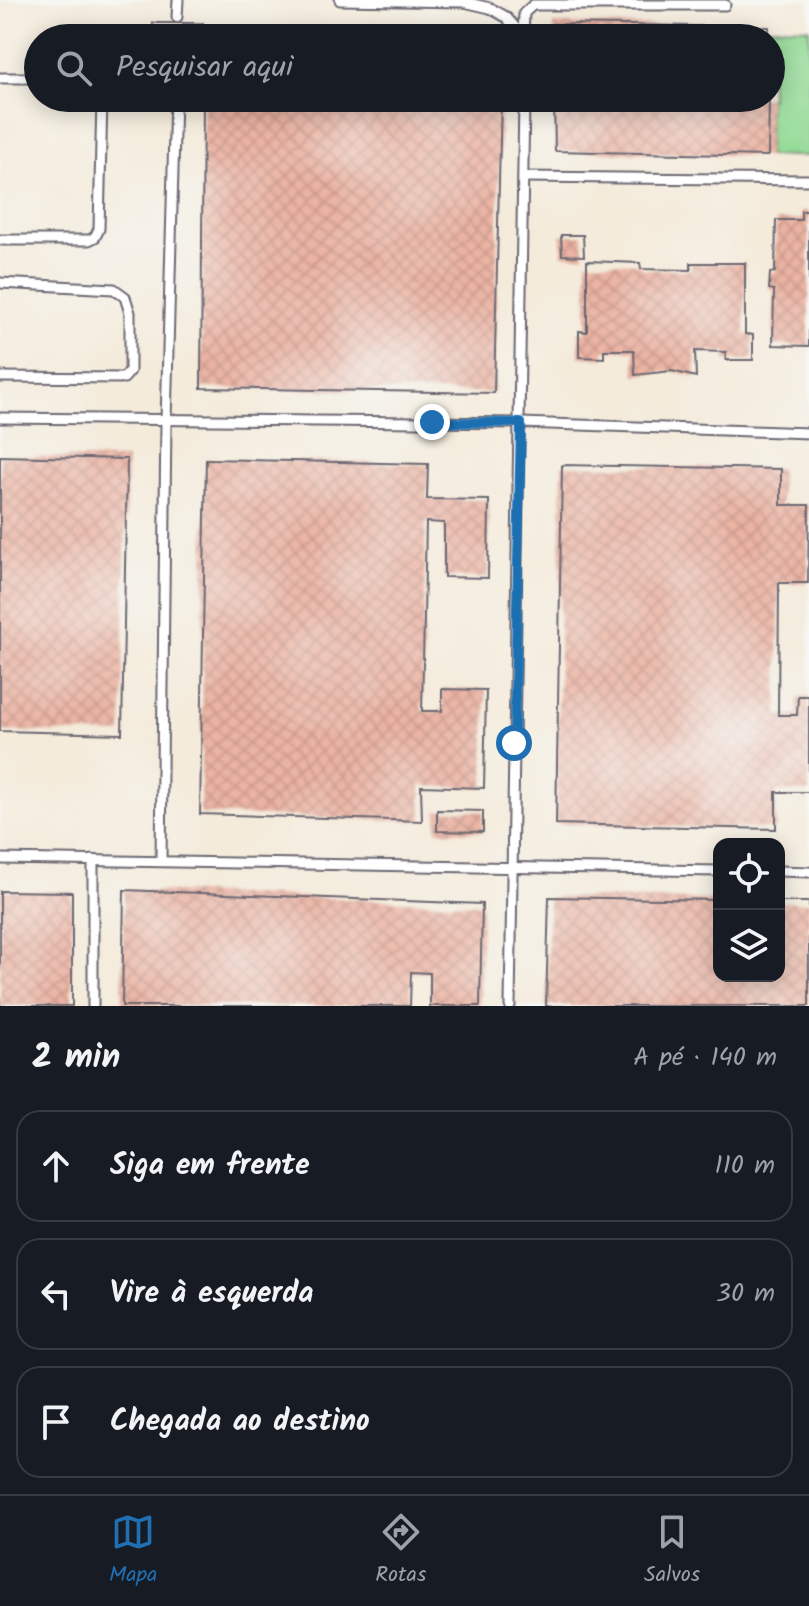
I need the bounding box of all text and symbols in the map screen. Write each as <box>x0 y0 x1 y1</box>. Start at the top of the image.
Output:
search box <box>24 24 785 112</box>
text: Pesquisar aqui <box>116 44 293 92</box>
icon: search <box>52 46 96 90</box>
route end <box>414 404 450 440</box>
route start <box>496 725 532 761</box>
map controls <box>713 838 785 982</box>
button: locate <box>713 838 785 910</box>
button: layers <box>713 910 785 982</box>
text: 2 min <box>32 1031 120 1085</box>
text: A pé · 140 m <box>633 1037 777 1079</box>
text: Siga em frente <box>110 1142 310 1190</box>
icon: ahead <box>34 1144 78 1188</box>
text: 110 m <box>715 1145 775 1187</box>
text: Vire à esquerda <box>110 1270 314 1318</box>
icon: left <box>34 1272 78 1316</box>
text: 30 m <box>716 1273 775 1315</box>
text: Chegada ao destino <box>110 1398 370 1446</box>
icon: arrive <box>34 1400 78 1444</box>
tab: Mapa <box>109 1510 157 1593</box>
tab: Rotas <box>375 1510 426 1593</box>
tab: Salvos <box>644 1510 700 1593</box>

